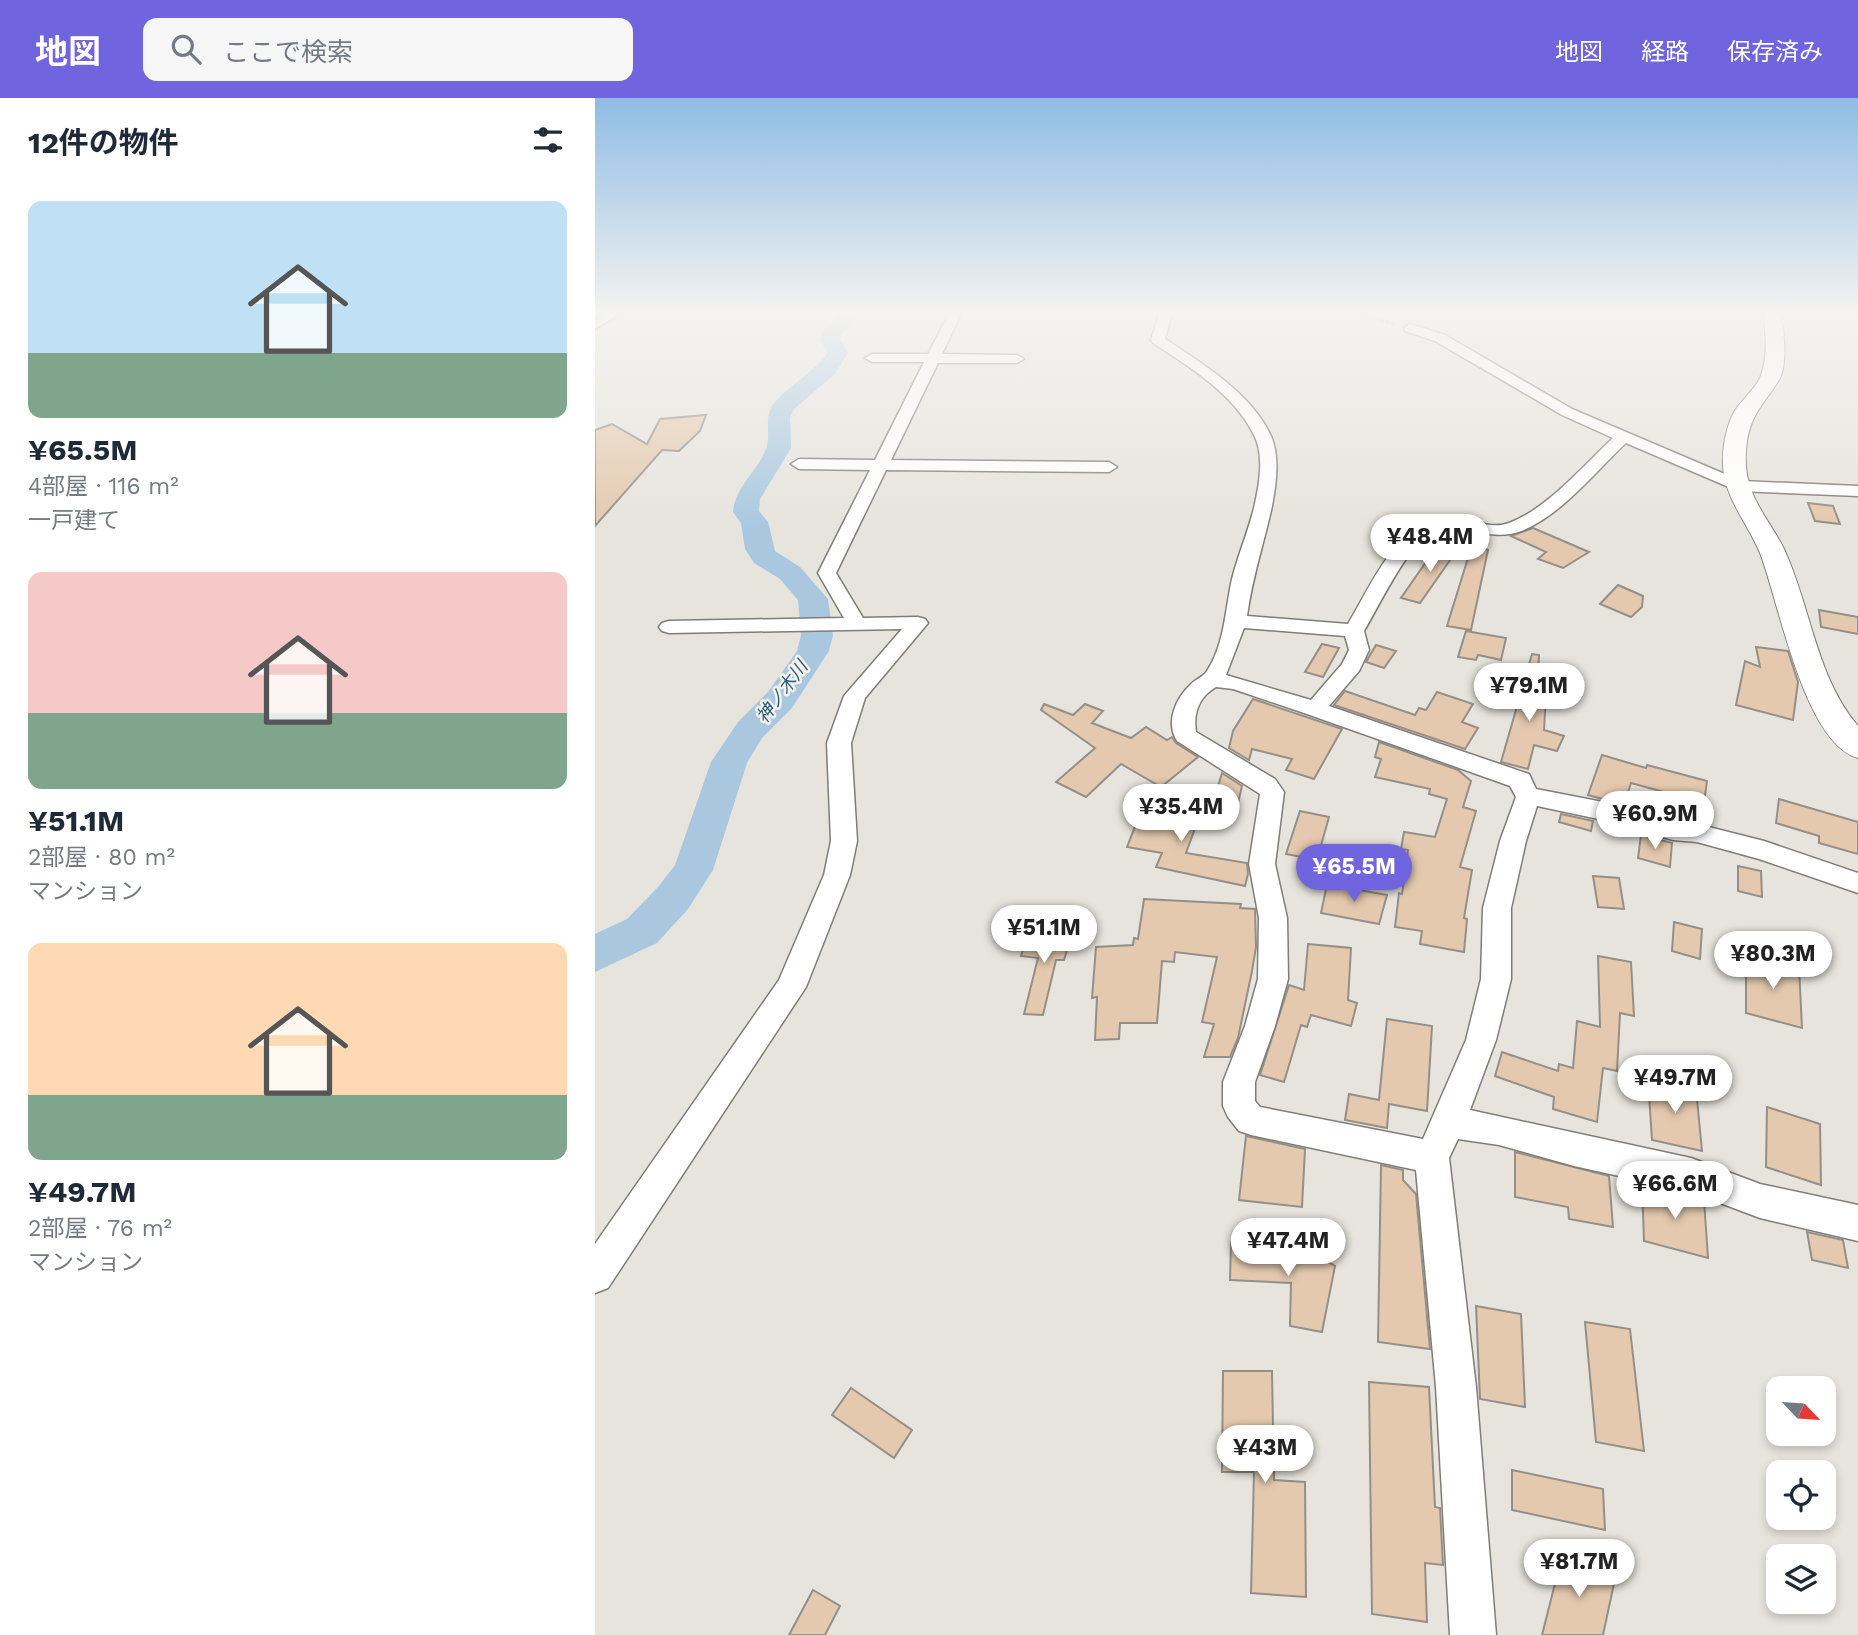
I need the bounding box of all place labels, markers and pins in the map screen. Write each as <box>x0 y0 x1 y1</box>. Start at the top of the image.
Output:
pin: ¥48.4M <box>1373 514 1487 574</box>
pin: ¥79.1M <box>1472 664 1586 723</box>
pin: ¥35.4M <box>1124 784 1238 844</box>
pin: ¥60.9M <box>1598 792 1712 851</box>
pin: ¥65.5M <box>1297 844 1411 904</box>
pin: ¥51.1M <box>987 906 1101 965</box>
pin: ¥80.3M <box>1716 932 1830 991</box>
pin: ¥49.7M <box>1618 1056 1732 1115</box>
pin: ¥66.6M <box>1618 1162 1732 1221</box>
pin: ¥47.4M <box>1231 1218 1345 1278</box>
pin: ¥43M <box>1224 1426 1306 1485</box>
pin: ¥81.7M <box>1522 1540 1636 1599</box>

